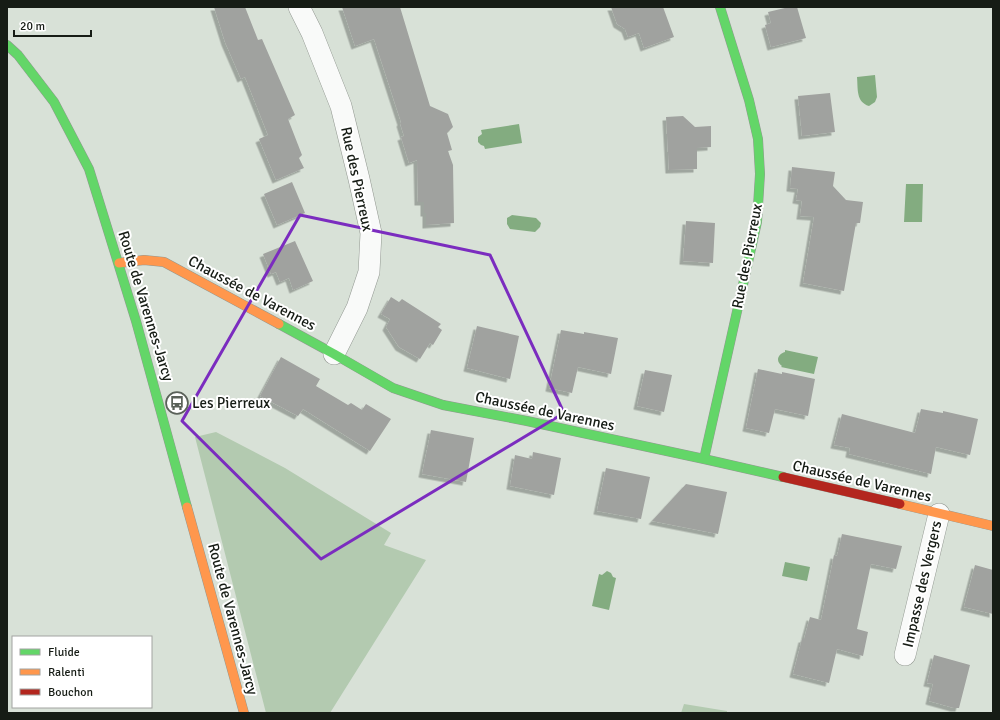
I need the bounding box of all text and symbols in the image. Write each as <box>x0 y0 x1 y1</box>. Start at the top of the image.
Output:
scale bar <box>14 12 91 38</box>
text: 20 m <box>20 19 45 34</box>
street label: Rue des Pierreux <box>337 125 377 233</box>
street label: Rue des Pierreux <box>728 202 766 310</box>
street label: Route de Varennes-Jarcy <box>115 229 177 383</box>
street label: Chaussée de Varennes <box>185 252 319 334</box>
street label: Chaussée de Varennes <box>474 387 617 435</box>
bus stop icon: Les Pierreux <box>164 390 190 416</box>
place label: Les Pierreux <box>192 394 270 412</box>
street label: Chaussée de Varennes <box>791 456 934 506</box>
street label: Impasse des Vergers <box>899 518 945 649</box>
street label: Route de Varennes-Jarcy <box>204 541 262 697</box>
legend <box>12 636 152 708</box>
text: Fluide <box>48 645 80 660</box>
text: Ralenti <box>48 665 85 680</box>
text: Bouchon <box>48 685 93 700</box>

